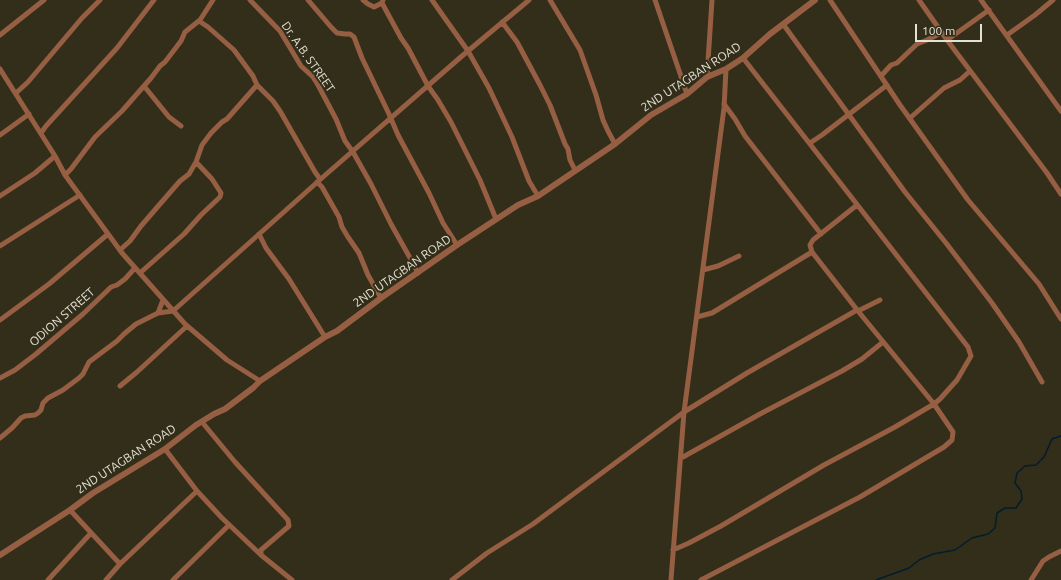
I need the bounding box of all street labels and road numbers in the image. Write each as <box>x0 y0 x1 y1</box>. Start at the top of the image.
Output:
street label: Dr. A.B. STREET <box>278 19 338 95</box>
street label: 2ND UTAGBAN ROAD <box>638 39 744 115</box>
street label: 2ND UTAGBAN ROAD <box>350 232 454 310</box>
street label: ODION STREET <box>26 285 98 349</box>
street label: 2ND UTAGBAN ROAD <box>73 421 179 497</box>

